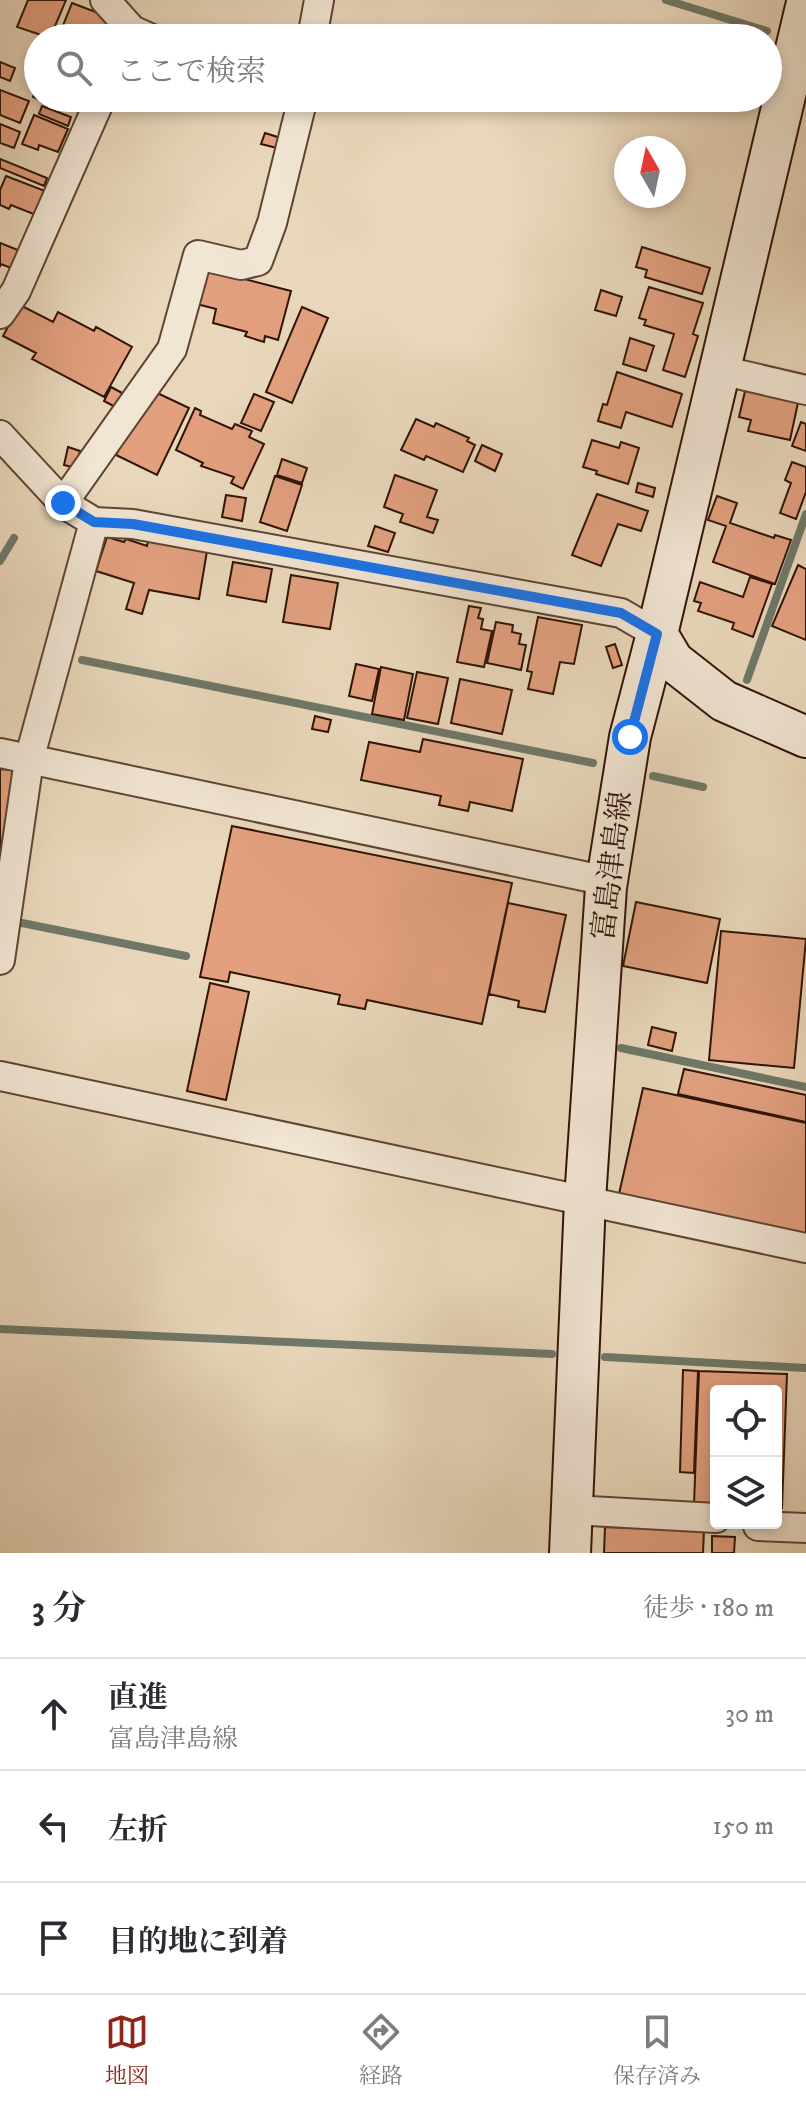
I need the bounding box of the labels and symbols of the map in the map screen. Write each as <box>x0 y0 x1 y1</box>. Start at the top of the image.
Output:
north arrow <box>614 136 686 208</box>
route end <box>45 485 81 521</box>
route start <box>612 719 648 755</box>
street label: 富島津島線 <box>585 789 641 943</box>

